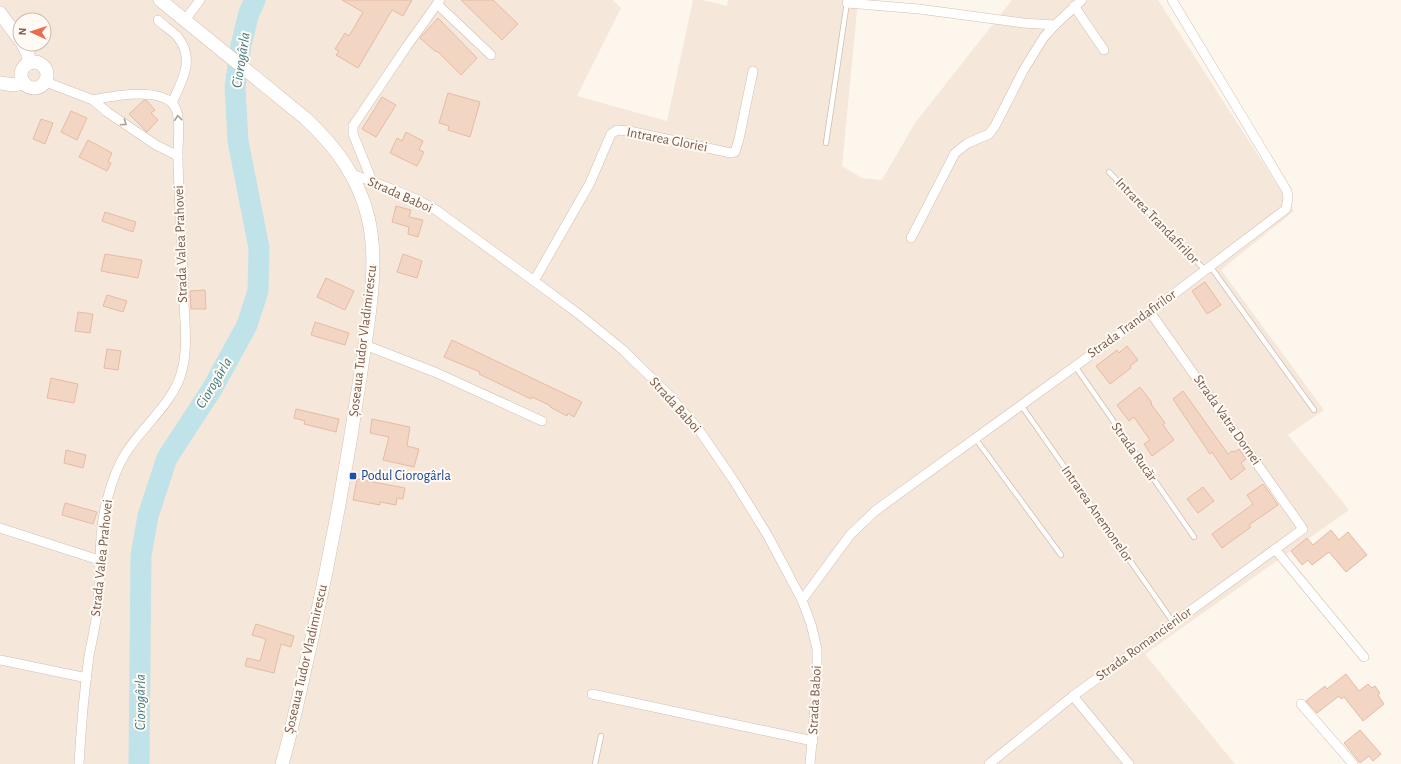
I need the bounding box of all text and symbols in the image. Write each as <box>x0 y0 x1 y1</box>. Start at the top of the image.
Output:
north arrow <box>12 12 52 52</box>
text: N <box>17 27 28 36</box>
water label: Ciorogârla <box>229 31 253 89</box>
one-way arrow <box>173 114 182 121</box>
one-way arrow <box>120 118 127 126</box>
street label: Intrarea Gloriei <box>625 125 709 155</box>
street label: Strada Baboi <box>365 174 435 216</box>
street label: Intrarea Trandafirilor <box>1112 175 1202 267</box>
street label: Strada Valea Prahovei <box>172 185 190 303</box>
street label: Șoseaua Tudor Vladimirescu <box>347 264 380 418</box>
street label: Strada Trandafirilor <box>1085 287 1179 361</box>
water label: Ciorogârla <box>193 355 235 411</box>
street label: Strada Vatra Dornei <box>1191 372 1263 468</box>
street label: Strada Baboi <box>647 375 703 435</box>
street label: Strada Rucăr <box>1109 420 1160 485</box>
street label: Intrarea Anemonelor <box>1059 463 1136 565</box>
place label: Podul Ciorogârla <box>361 469 451 483</box>
marker: Podul Ciorogârla <box>348 471 358 481</box>
street label: Strada Valea Prahovei <box>89 499 115 617</box>
street label: Șoseaua Tudor Vladimirescu <box>282 583 331 735</box>
street label: Strada Romancierilor <box>1094 604 1195 683</box>
street label: Strada Baboi <box>806 665 824 735</box>
water label: Ciorogârla <box>133 674 148 730</box>

